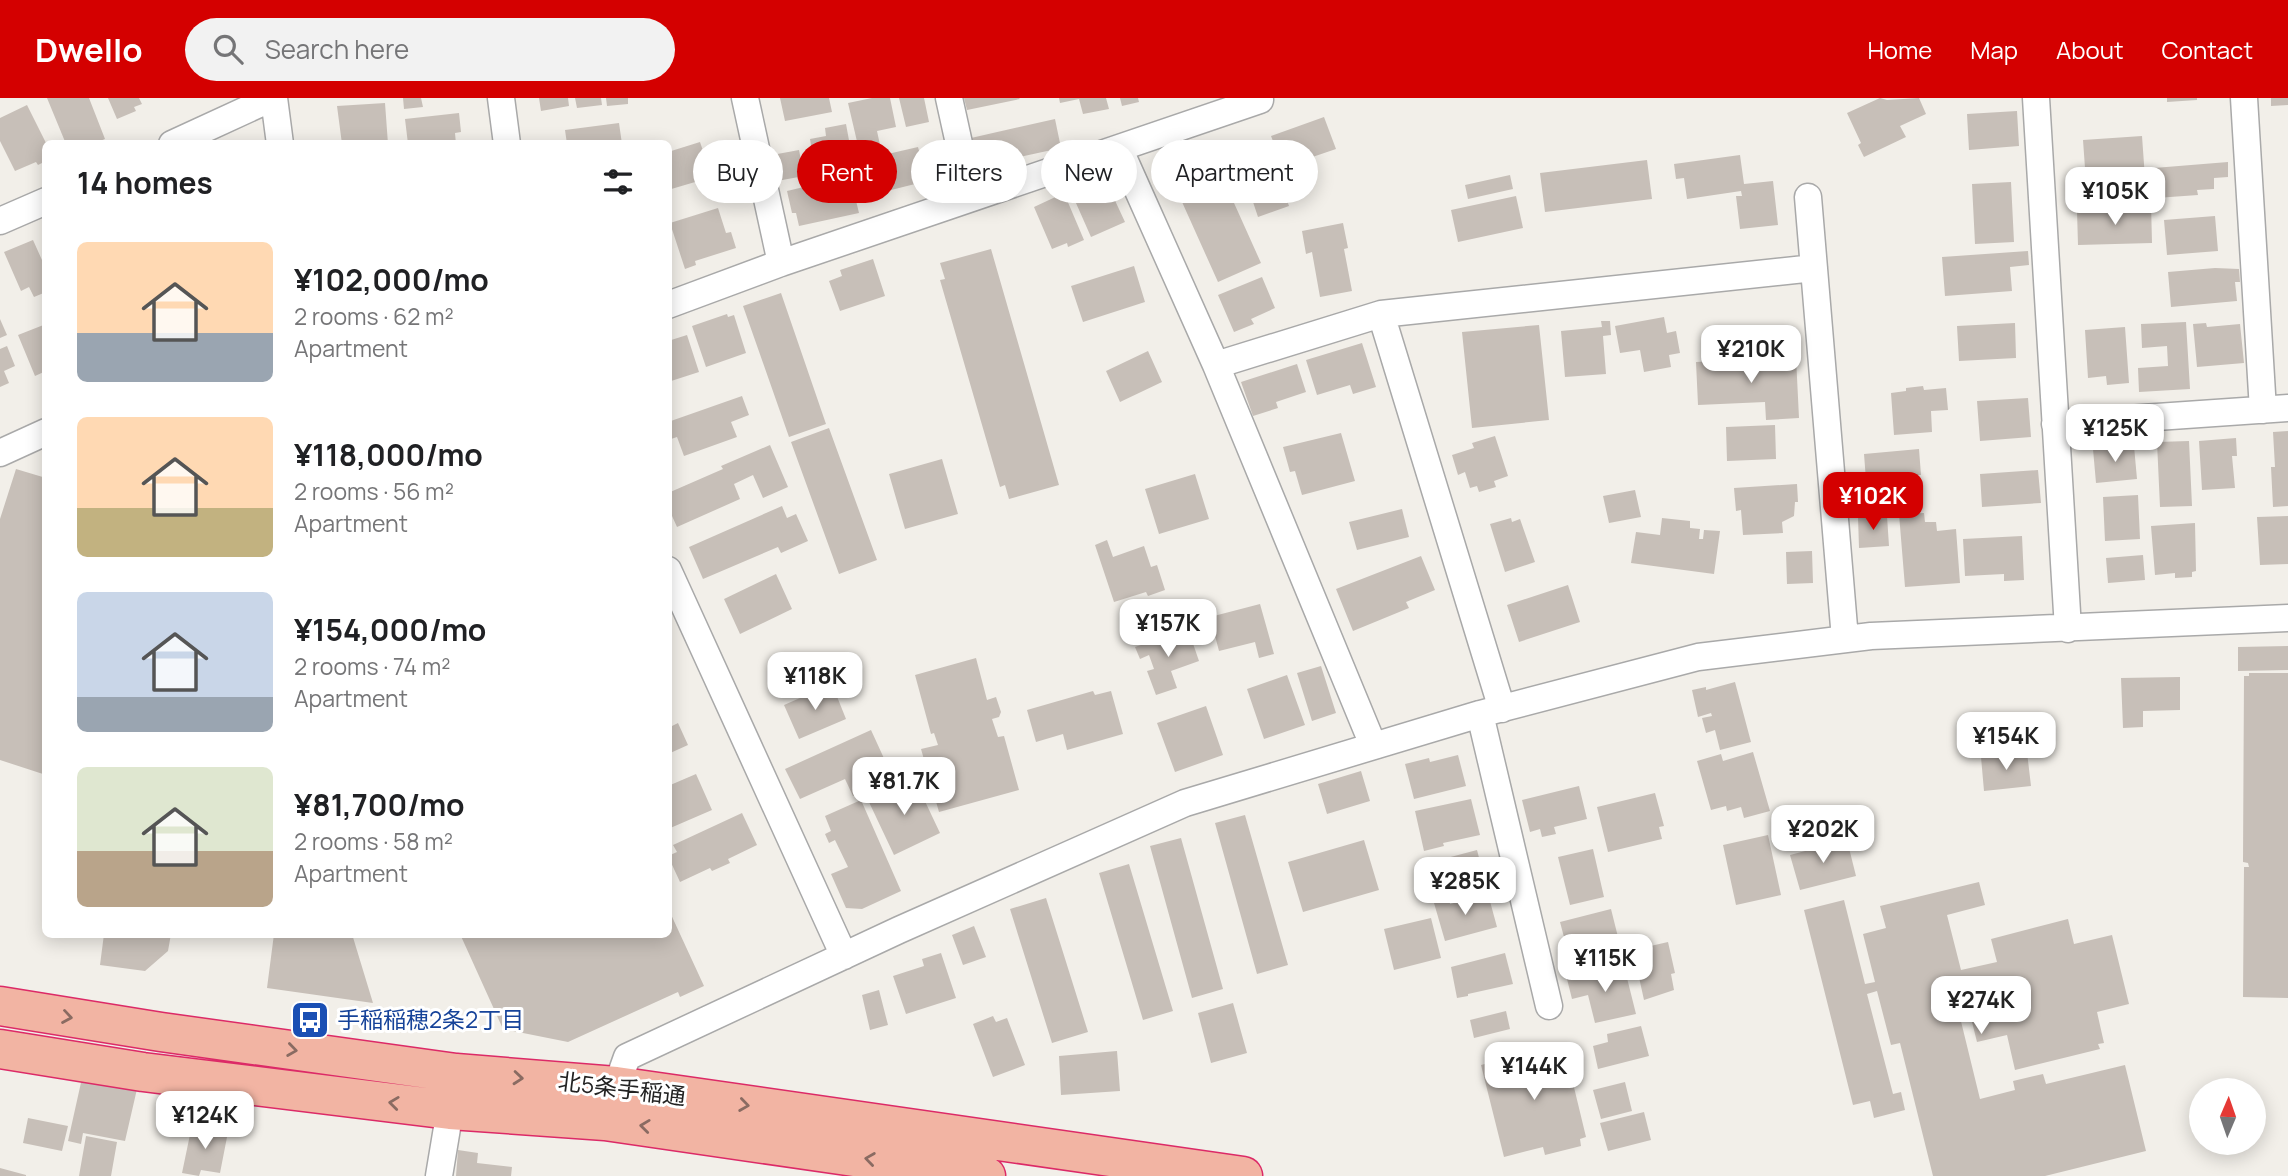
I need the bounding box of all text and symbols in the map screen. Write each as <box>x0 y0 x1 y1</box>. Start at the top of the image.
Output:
search box <box>185 18 675 81</box>
text: Dwello <box>35 27 143 72</box>
icon: search <box>209 30 247 68</box>
text: Search here <box>265 31 409 67</box>
text: Home <box>1867 33 1932 66</box>
text: Map <box>1970 33 2018 66</box>
text: About <box>2056 33 2124 66</box>
text: Contact <box>2162 33 2253 66</box>
chip: Buy <box>693 140 783 203</box>
chip: Rent <box>797 140 897 203</box>
chip: Filters <box>911 140 1027 203</box>
chip: New <box>1041 140 1137 203</box>
chip: Apartment <box>1151 140 1318 203</box>
text: 14 homes <box>77 162 213 203</box>
icon: filters <box>599 163 637 201</box>
pin: ¥105K <box>2066 167 2164 227</box>
text: ¥105K <box>2081 174 2149 206</box>
text: ¥102,000/mo <box>294 259 489 300</box>
icon: home <box>133 270 217 354</box>
text: 2 rooms · 62 m² <box>294 300 454 332</box>
pin: ¥210K <box>1702 326 1800 385</box>
text: Apartment <box>294 332 408 364</box>
text: ¥210K <box>1717 332 1785 364</box>
pin: ¥125K <box>2066 404 2164 464</box>
text: ¥125K <box>2082 411 2148 443</box>
text: ¥118,000/mo <box>294 434 483 475</box>
icon: home <box>133 445 217 529</box>
pin: ¥102K <box>1824 472 1922 532</box>
text: 2 rooms · 56 m² <box>294 475 454 507</box>
text: ¥102K <box>1839 479 1907 511</box>
text: Apartment <box>294 507 408 539</box>
pin: ¥157K <box>1119 600 1217 659</box>
text: ¥157K <box>1136 606 1200 638</box>
text: ¥154,000/mo <box>294 609 486 650</box>
icon: home <box>133 620 217 704</box>
text: 2 rooms · 74 m² <box>294 650 450 682</box>
pin: ¥118K <box>766 652 864 712</box>
text: ¥118K <box>783 659 847 691</box>
text: Apartment <box>294 682 408 714</box>
pin: ¥154K <box>1957 712 2055 772</box>
text: ¥154K <box>1973 719 2039 751</box>
pin: ¥81.7K <box>847 758 961 817</box>
text: ¥81.7K <box>868 764 940 796</box>
text: ¥81,700/mo <box>294 784 465 825</box>
icon: home <box>133 795 217 879</box>
pin: ¥202K <box>1774 806 1872 865</box>
text: ¥202K <box>1787 812 1859 844</box>
text: 2 rooms · 58 m² <box>294 825 453 857</box>
text: Apartment <box>294 857 408 889</box>
pin: ¥285K <box>1416 858 1514 917</box>
text: ¥285K <box>1430 864 1500 896</box>
pin: ¥115K <box>1556 934 1654 994</box>
text: ¥115K <box>1574 941 1636 973</box>
pin: ¥274K <box>1932 976 2030 1036</box>
text: ¥274K <box>1947 983 2015 1015</box>
bus stop icon: 手稲稲穂2条2丁目 <box>289 999 331 1041</box>
place label: 手稲稲穂2条2丁目 <box>337 1003 524 1035</box>
one-way arrow <box>61 1009 73 1024</box>
one-way arrow <box>287 1042 298 1057</box>
pin: ¥144K <box>1485 1042 1583 1102</box>
text: ¥144K <box>1501 1049 1567 1081</box>
street label: 北5条手稲通 <box>557 1064 688 1112</box>
one-way arrow <box>513 1070 524 1085</box>
north arrow <box>2189 1078 2266 1155</box>
map controls <box>2189 1078 2266 1155</box>
pin: ¥124K <box>156 1091 254 1151</box>
one-way arrow <box>388 1095 400 1110</box>
one-way arrow <box>738 1097 750 1112</box>
text: ¥124K <box>172 1098 238 1130</box>
one-way arrow <box>639 1119 650 1134</box>
one-way arrow <box>864 1152 876 1167</box>

